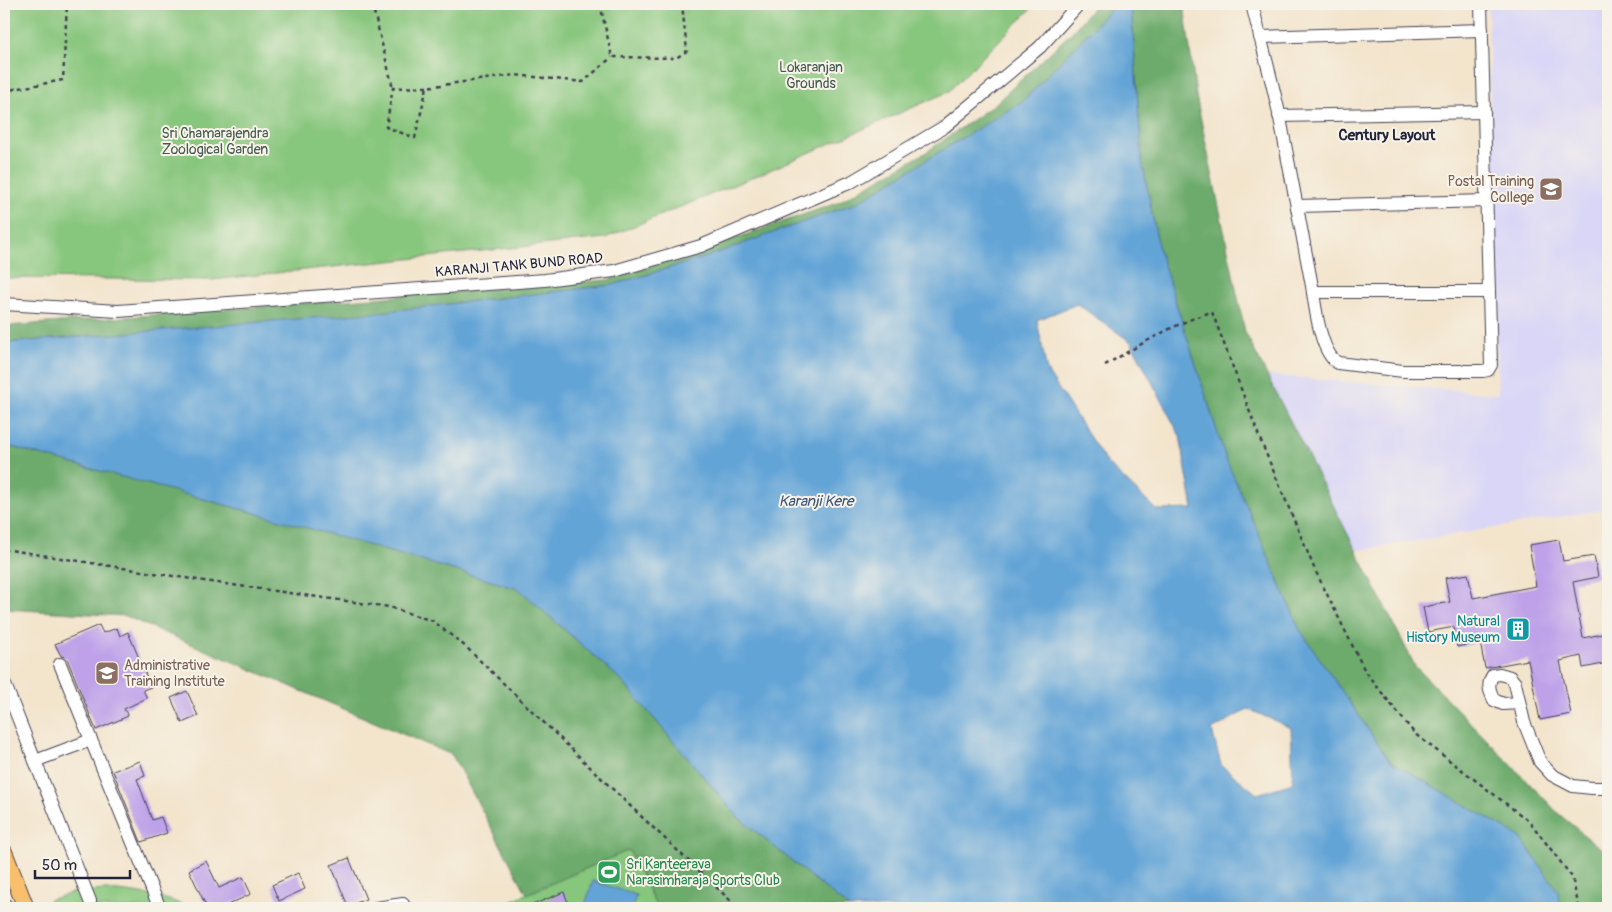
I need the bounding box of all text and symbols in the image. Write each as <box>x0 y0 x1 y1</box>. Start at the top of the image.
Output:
park label: Lokaranjan Grounds <box>779 59 843 92</box>
park label: Sri Chamarajendra Zoological Garden <box>162 125 269 158</box>
district label: Century Layout <box>1339 126 1436 145</box>
place label: Postal Training College <box>1448 173 1534 206</box>
school or university icon: Postal Training College <box>1538 176 1564 202</box>
street label: KARANJI TANK BUND ROAD <box>434 249 604 281</box>
water label: Karanji Kere <box>779 492 855 511</box>
place label: Natural History Museum <box>1406 613 1500 646</box>
building icon: Natural History Museum <box>1505 616 1531 642</box>
place label: Administrative Training Institute <box>124 657 225 690</box>
school or university icon: Administrative Training Institute <box>94 660 120 686</box>
scale bar <box>35 847 130 879</box>
text: 50 m <box>42 856 77 875</box>
place label: Sri Kanteerava Narasimharaja Sports Club <box>626 856 780 889</box>
sports icon: Sri Kanteerava Narasimharaja Sports Club <box>596 859 622 885</box>

